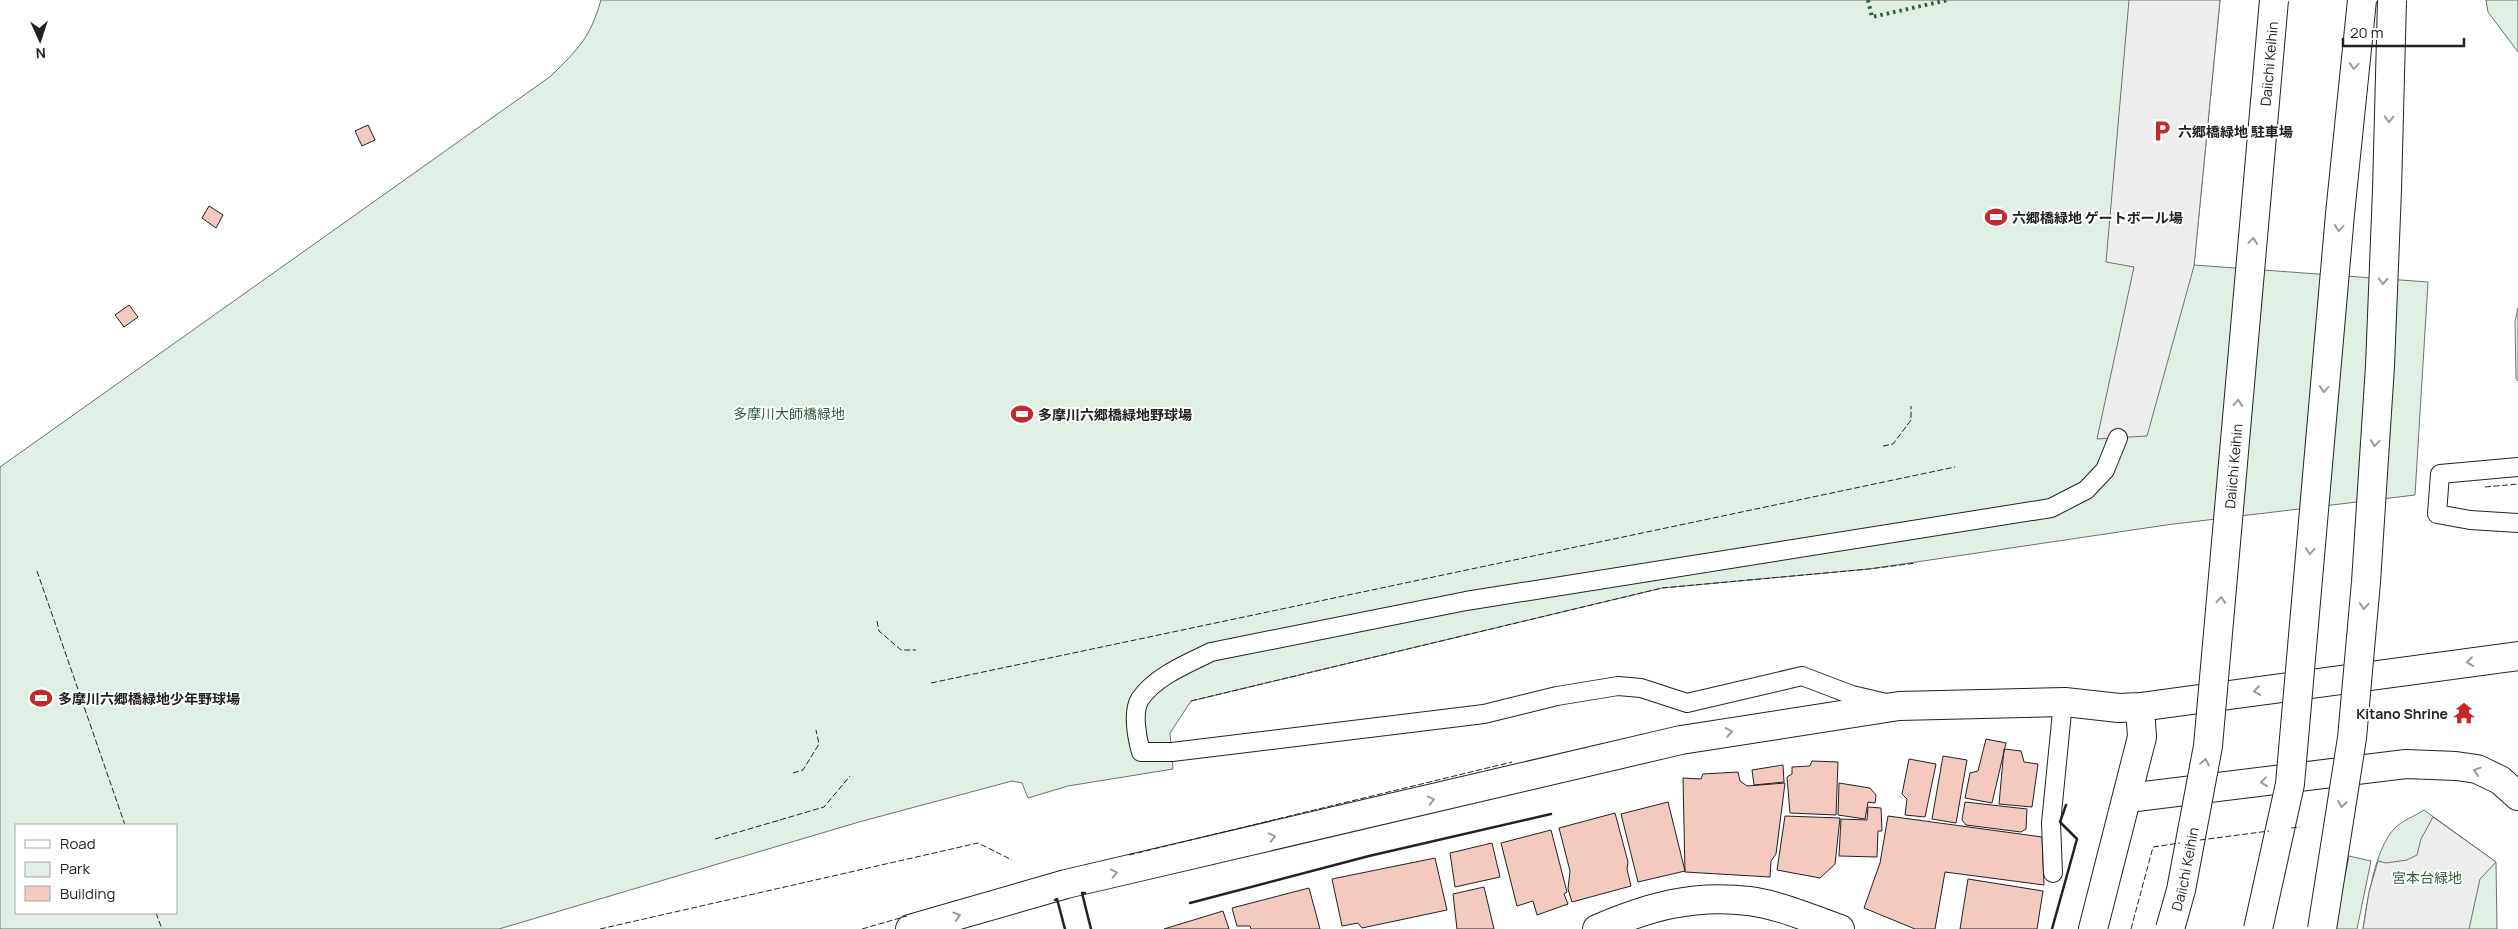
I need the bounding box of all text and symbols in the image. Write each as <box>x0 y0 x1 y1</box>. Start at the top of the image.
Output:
north arrow <box>15 15 65 65</box>
scale bar <box>2343 15 2464 47</box>
street label: Daiichi Keihin <box>2255 20 2282 107</box>
text: 20 m <box>2350 22 2383 43</box>
text: N <box>35 44 46 63</box>
one-way arrow <box>2349 62 2360 70</box>
one-way arrow <box>2384 115 2395 123</box>
parking icon: 六郷橋緑地 駐車場 <box>2149 118 2175 144</box>
place label: 六郷橋緑地 駐車場 <box>2178 122 2293 141</box>
sports icon: 六郷橋緑地 ゲートボール場 <box>1983 204 2009 230</box>
place label: 六郷橋緑地 ゲートボール場 <box>2012 208 2183 227</box>
one-way arrow <box>2334 224 2345 232</box>
one-way arrow <box>2247 237 2258 245</box>
one-way arrow <box>2378 277 2389 285</box>
one-way arrow <box>2319 386 2330 394</box>
one-way arrow <box>2233 399 2244 407</box>
sports icon: 多摩川六郷橋緑地野球場 <box>1009 401 1035 427</box>
park label: 多摩川大師橋緑地 <box>733 404 845 423</box>
place label: 多摩川六郷橋緑地野球場 <box>1038 405 1192 424</box>
street label: Daiichi Keihin <box>2220 423 2246 509</box>
one-way arrow <box>2369 440 2380 448</box>
one-way arrow <box>2305 548 2316 556</box>
one-way arrow <box>2215 596 2226 604</box>
one-way arrow <box>2359 602 2370 610</box>
one-way arrow <box>2465 657 2474 667</box>
sports icon: 多摩川六郷橋緑地少年野球場 <box>28 685 54 711</box>
one-way arrow <box>2252 686 2261 696</box>
place label: 多摩川六郷橋緑地少年野球場 <box>58 689 240 708</box>
temple icon: Kitano Shrine <box>2451 700 2477 726</box>
place label: Kitano Shrine <box>2356 704 2448 723</box>
one-way arrow <box>1725 727 1733 738</box>
one-way arrow <box>2200 757 2210 766</box>
one-way arrow <box>2473 766 2482 776</box>
one-way arrow <box>2259 776 2267 787</box>
one-way arrow <box>1426 795 1435 806</box>
one-way arrow <box>2337 800 2348 808</box>
legend <box>15 824 178 914</box>
street label: Daiichi Keihin <box>2166 825 2202 913</box>
one-way arrow <box>1268 832 1277 843</box>
text: Road <box>60 833 96 854</box>
text: Park <box>60 858 90 879</box>
one-way arrow <box>1110 868 1119 879</box>
park label: 宮本台緑地 <box>2392 868 2462 887</box>
text: Building <box>60 883 115 904</box>
one-way arrow <box>953 911 961 921</box>

